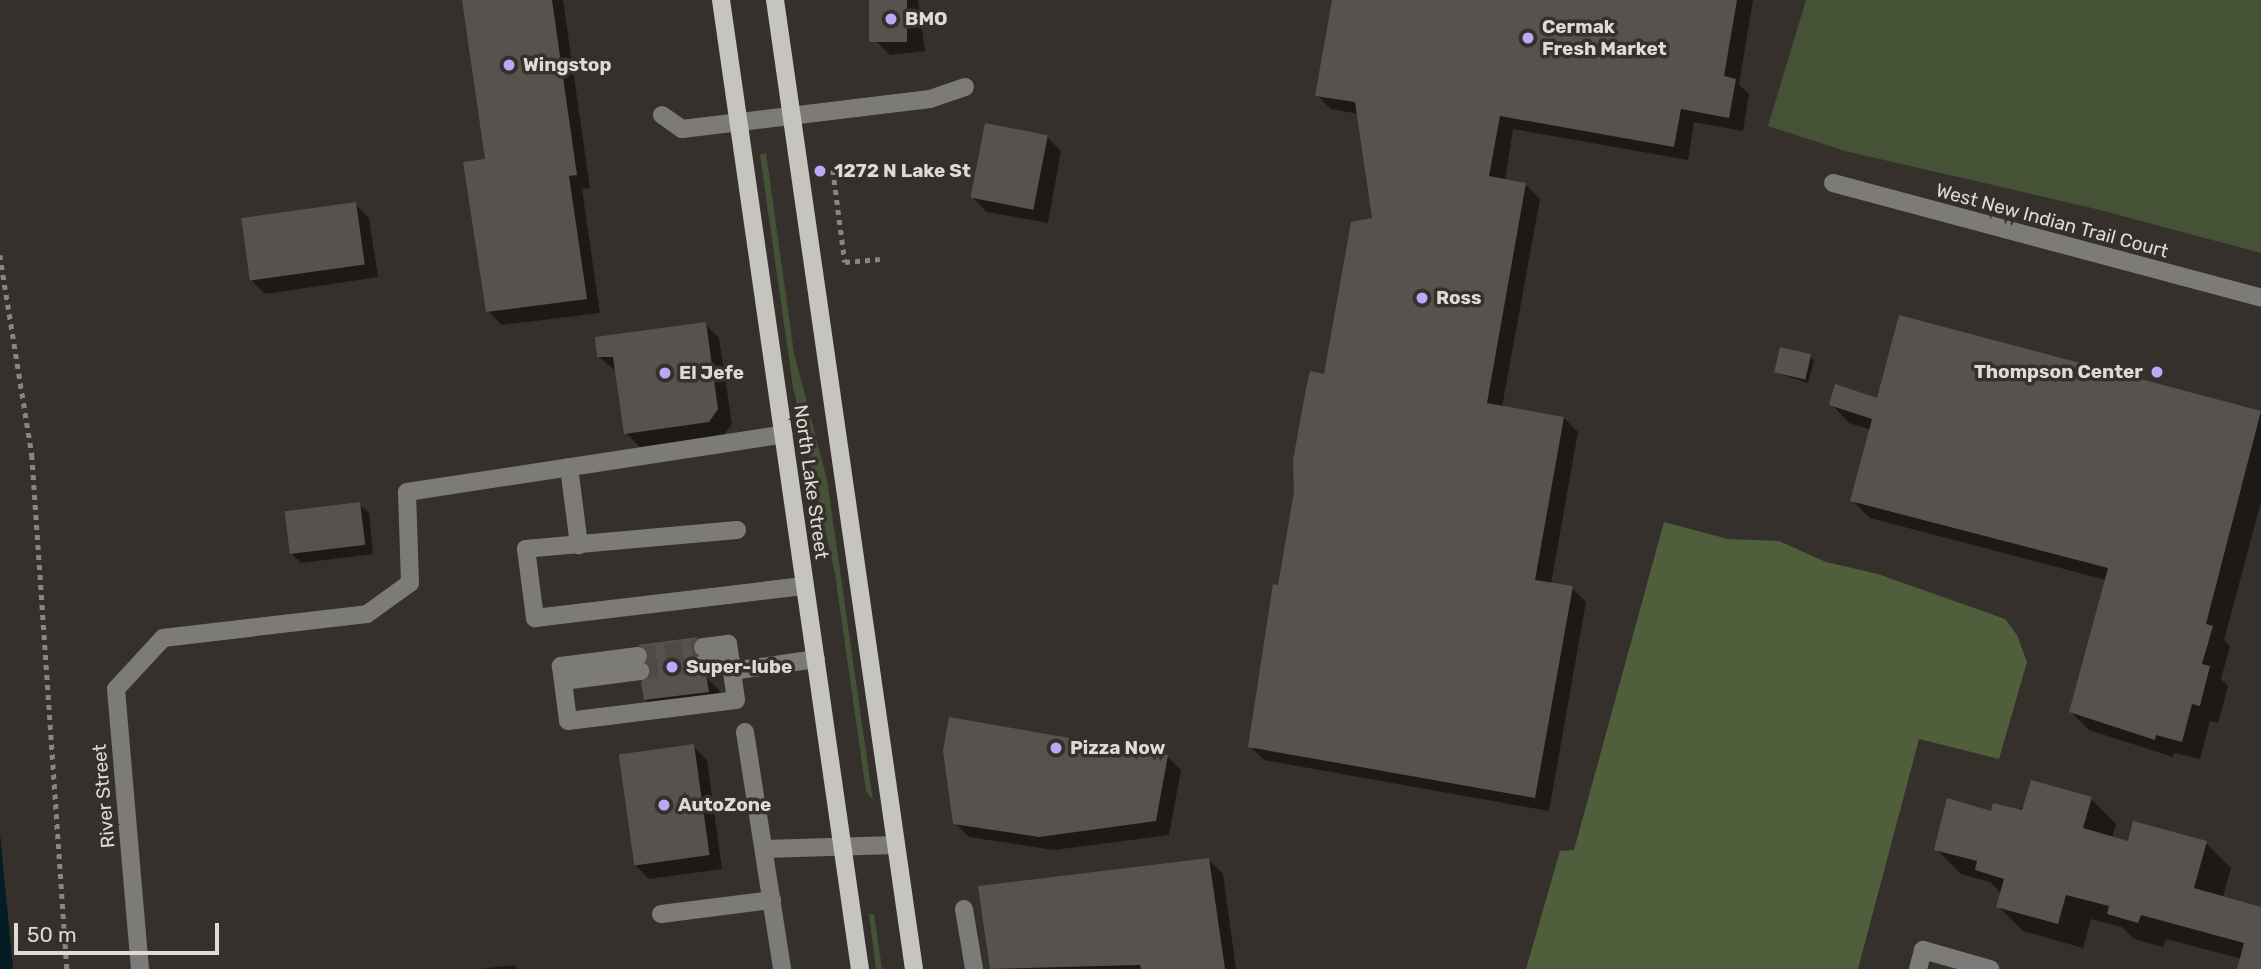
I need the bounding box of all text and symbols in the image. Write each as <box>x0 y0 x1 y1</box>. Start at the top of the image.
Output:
place label: BMO <box>905 8 948 30</box>
marker: BMO <box>883 11 899 27</box>
place label: Cermak Fresh Market <box>1542 16 1667 60</box>
marker: Cermak Fresh Market <box>1520 30 1536 46</box>
place label: Wingstop <box>523 54 611 76</box>
marker: Wingstop <box>501 57 517 73</box>
place label: 1272 N Lake St <box>834 160 971 182</box>
marker: 1272 N Lake St <box>812 163 828 179</box>
street label: West New Indian Trail Court <box>1933 179 2171 263</box>
place label: Ross <box>1436 287 1482 309</box>
marker: Ross <box>1414 290 1430 306</box>
place label: Thompson Center <box>1974 361 2143 383</box>
place label: El Jefe <box>679 362 744 384</box>
marker: Thompson Center <box>2149 364 2165 380</box>
marker: El Jefe <box>657 365 673 381</box>
street label: North Lake Street <box>789 403 833 561</box>
place label: Super-lube <box>686 656 792 678</box>
marker: Super-lube <box>664 659 680 675</box>
place label: Pizza Now <box>1070 737 1165 759</box>
marker: Pizza Now <box>1048 740 1064 756</box>
street label: River Street <box>88 743 120 849</box>
place label: AutoZone <box>678 794 771 816</box>
marker: AutoZone <box>656 797 672 813</box>
scale bar <box>18 909 222 953</box>
text: 50 m <box>27 922 77 947</box>

